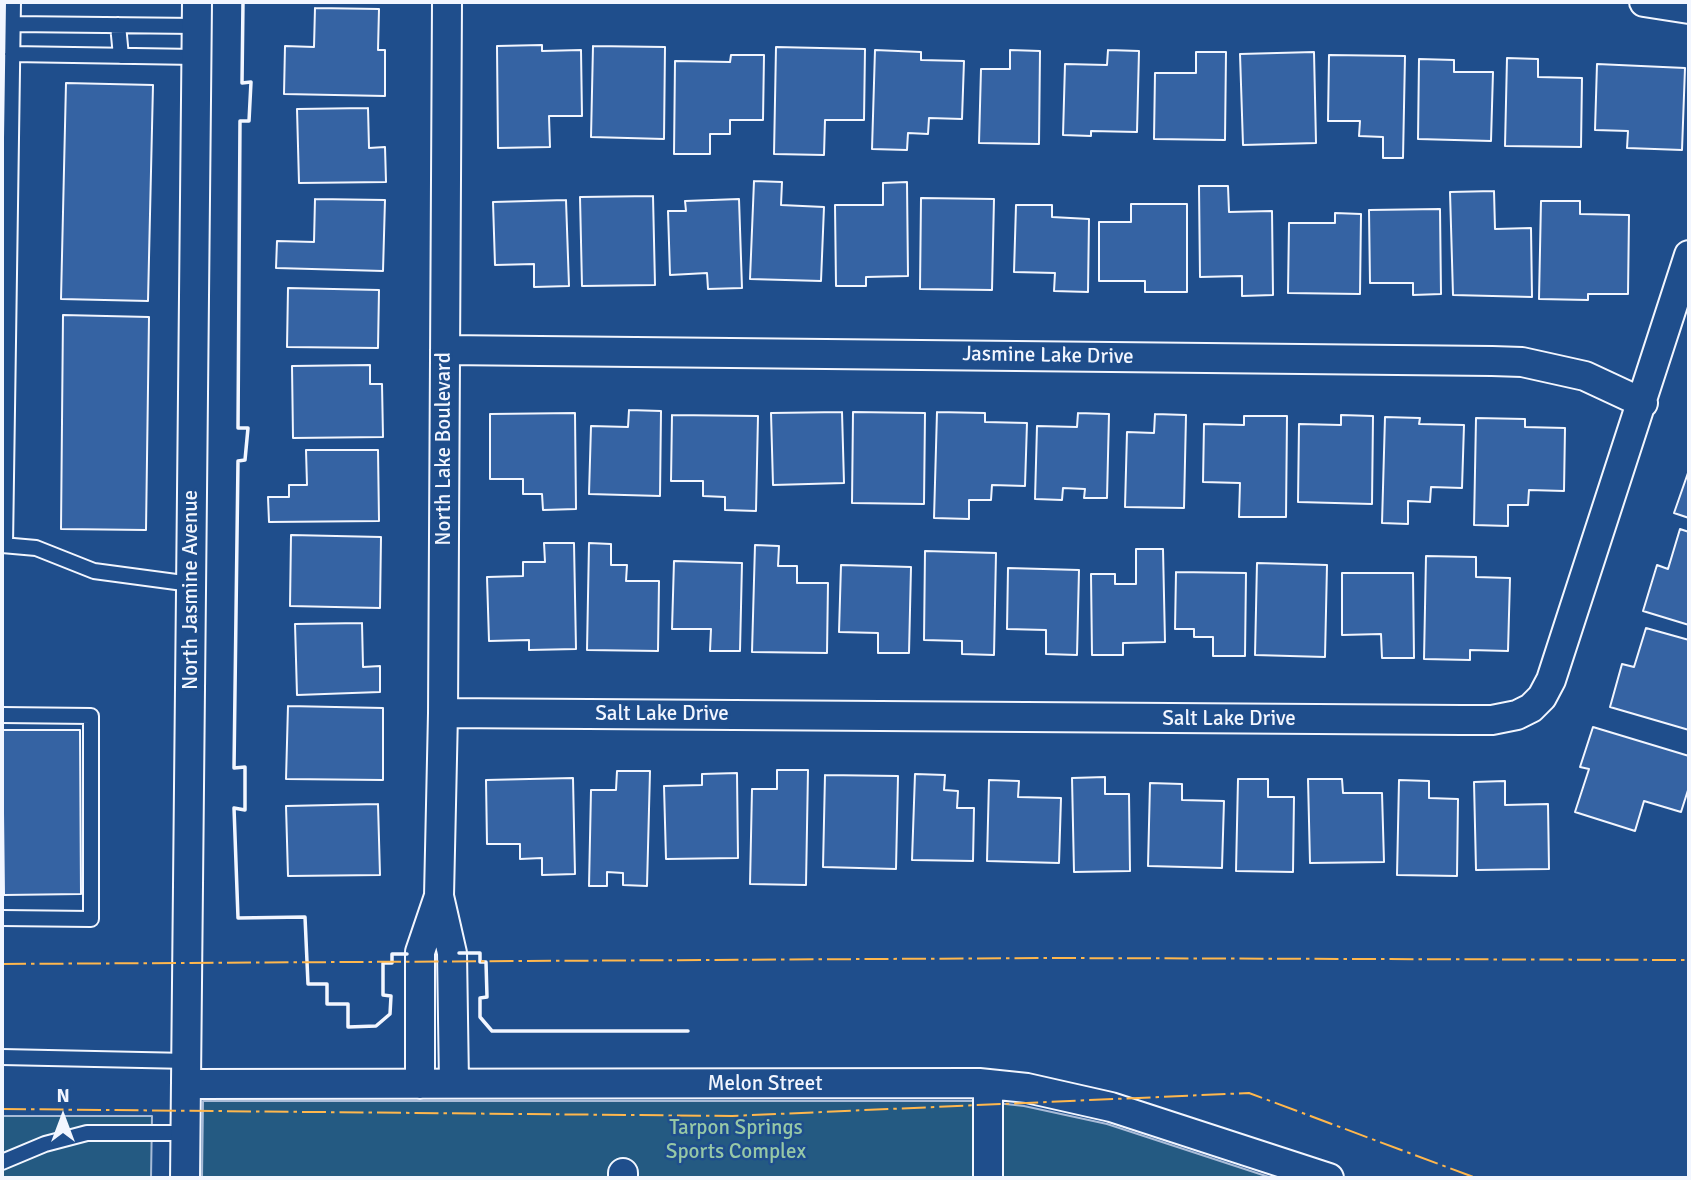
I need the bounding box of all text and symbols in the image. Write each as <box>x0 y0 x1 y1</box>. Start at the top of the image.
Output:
street label: Jasmine Lake Drive <box>962 342 1134 370</box>
street label: North Lake Boulevard <box>431 352 457 546</box>
street label: North Jasmine Avenue <box>178 490 204 690</box>
street label: Salt Lake Drive <box>595 701 729 727</box>
street label: Salt Lake Drive <box>1162 706 1296 732</box>
street label: Melon Street <box>707 1071 823 1097</box>
north arrow <box>28 1082 98 1152</box>
text: N <box>56 1084 70 1108</box>
park label: Tarpon Springs Sports Complex <box>666 1115 806 1165</box>

